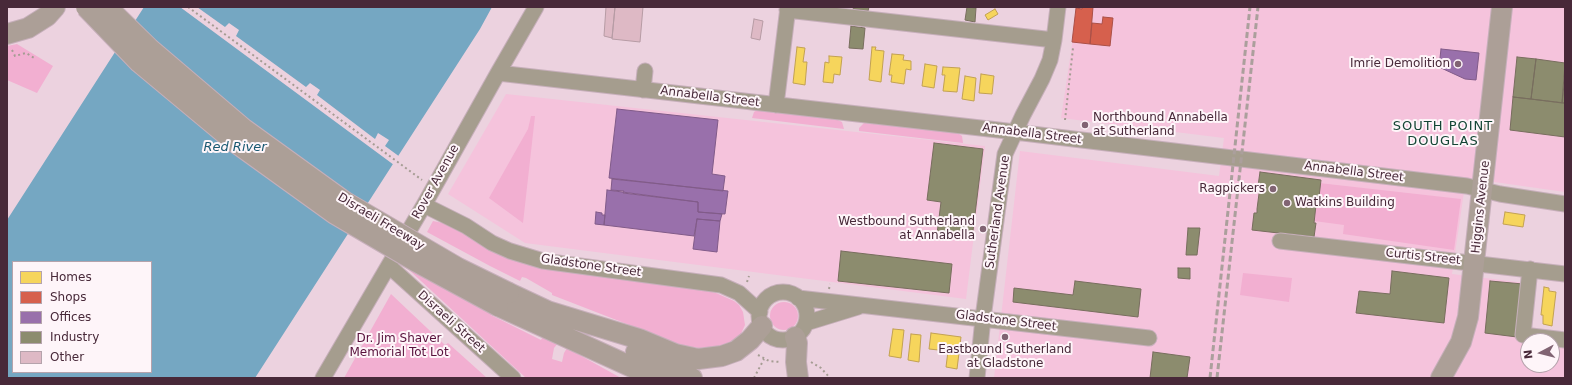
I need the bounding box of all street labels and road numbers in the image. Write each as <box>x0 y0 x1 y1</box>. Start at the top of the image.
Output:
street label: Annabella Street <box>659 84 761 110</box>
street label: Annabella Street <box>981 121 1083 147</box>
street label: Rover Avenue <box>410 142 462 222</box>
street label: Sutherland Avenue <box>983 154 1013 270</box>
street label: Annabella Street <box>1303 159 1405 185</box>
street label: Higgins Avenue <box>1469 160 1493 254</box>
street label: Disraeli Freeway <box>335 190 427 254</box>
street label: Curtis Street <box>1385 246 1461 268</box>
street label: Gladstone Street <box>540 252 642 280</box>
street label: Disraeli Street <box>414 288 488 356</box>
street label: Gladstone Street <box>955 308 1057 334</box>

